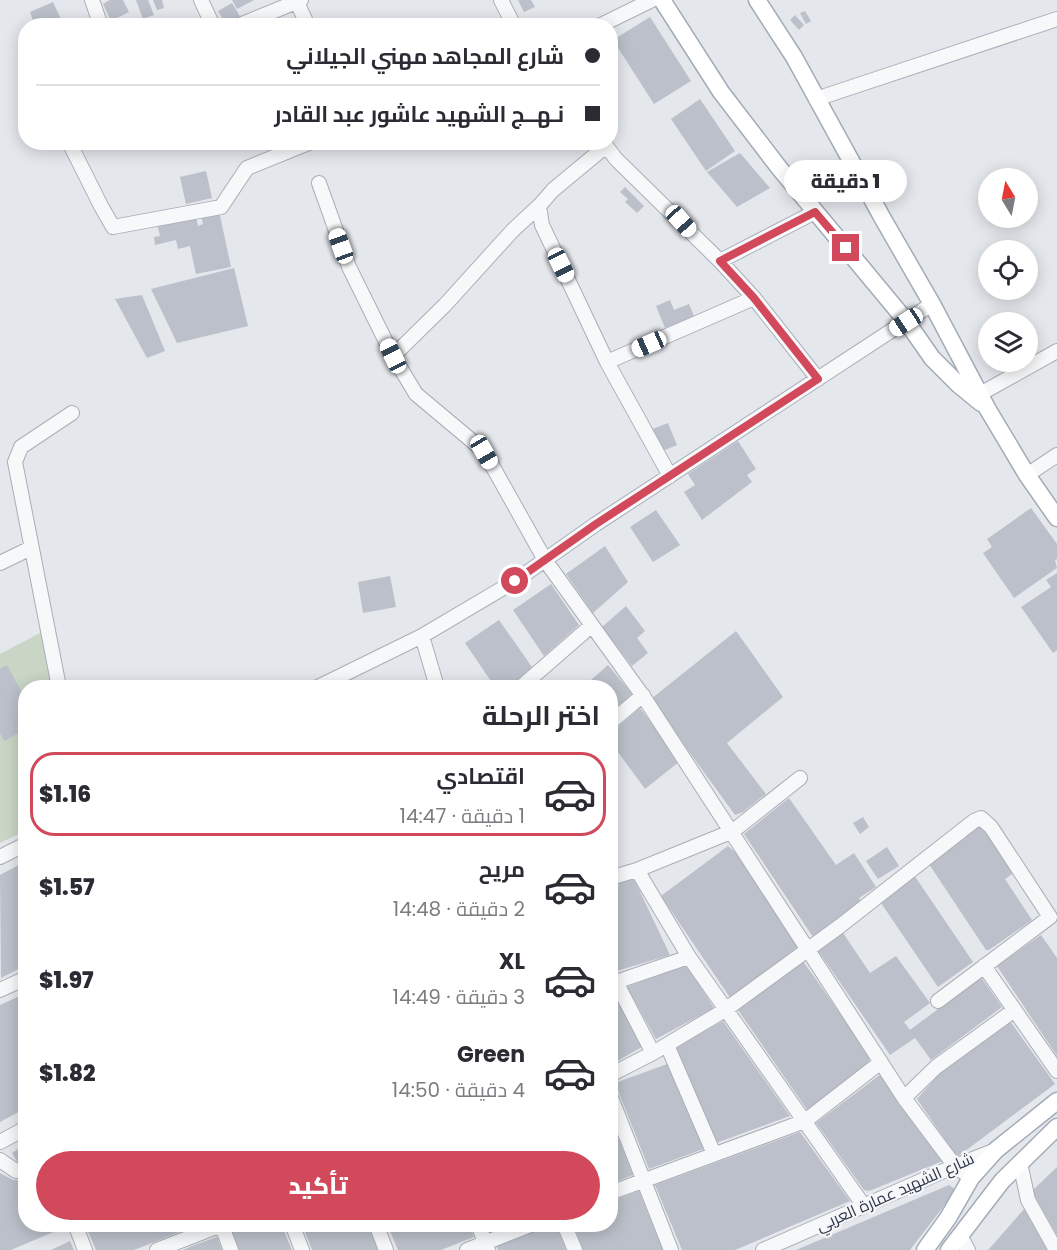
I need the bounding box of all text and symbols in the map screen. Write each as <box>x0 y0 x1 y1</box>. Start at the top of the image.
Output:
text: شارع المجاهد مهني الجيلاني <box>286 41 564 72</box>
text: نـهــج الشهيد عاشور عبد القادر <box>274 99 564 130</box>
callout: 1 دقيقة <box>784 161 908 203</box>
text: 1 دقيقة <box>811 167 880 195</box>
north arrow <box>978 168 1038 228</box>
map controls <box>978 168 1038 372</box>
car <box>662 202 700 240</box>
car <box>326 226 356 266</box>
route end <box>832 234 859 261</box>
button: locate <box>978 240 1038 300</box>
car <box>545 245 577 285</box>
car <box>886 305 926 339</box>
button: layers <box>978 312 1038 372</box>
car <box>629 328 669 360</box>
car <box>377 336 409 376</box>
car <box>467 432 501 472</box>
route start <box>501 567 528 594</box>
text: اختر الرحلة <box>482 697 600 734</box>
text: اقتصادي <box>436 761 525 792</box>
icon: car <box>543 767 597 821</box>
text: $1.16 <box>39 779 91 810</box>
text: 1 دقيقة · 14:47 <box>400 802 525 830</box>
text: مريح <box>479 854 525 885</box>
icon: car <box>543 860 597 914</box>
text: $1.57 <box>39 872 95 903</box>
text: 2 دقيقة · 14:48 <box>393 895 525 923</box>
text: XL <box>499 946 525 977</box>
icon: car <box>543 953 597 1007</box>
text: $1.97 <box>39 965 94 996</box>
text: 3 دقيقة · 14:49 <box>393 983 525 1011</box>
text: Green <box>457 1039 525 1070</box>
icon: car <box>543 1046 597 1100</box>
text: $1.82 <box>39 1058 96 1089</box>
text: 4 دقيقة · 14:50 <box>392 1076 525 1104</box>
street label: شارع الشهيد عمارة العربي <box>812 1147 978 1239</box>
button: تأكيد <box>36 1151 600 1220</box>

